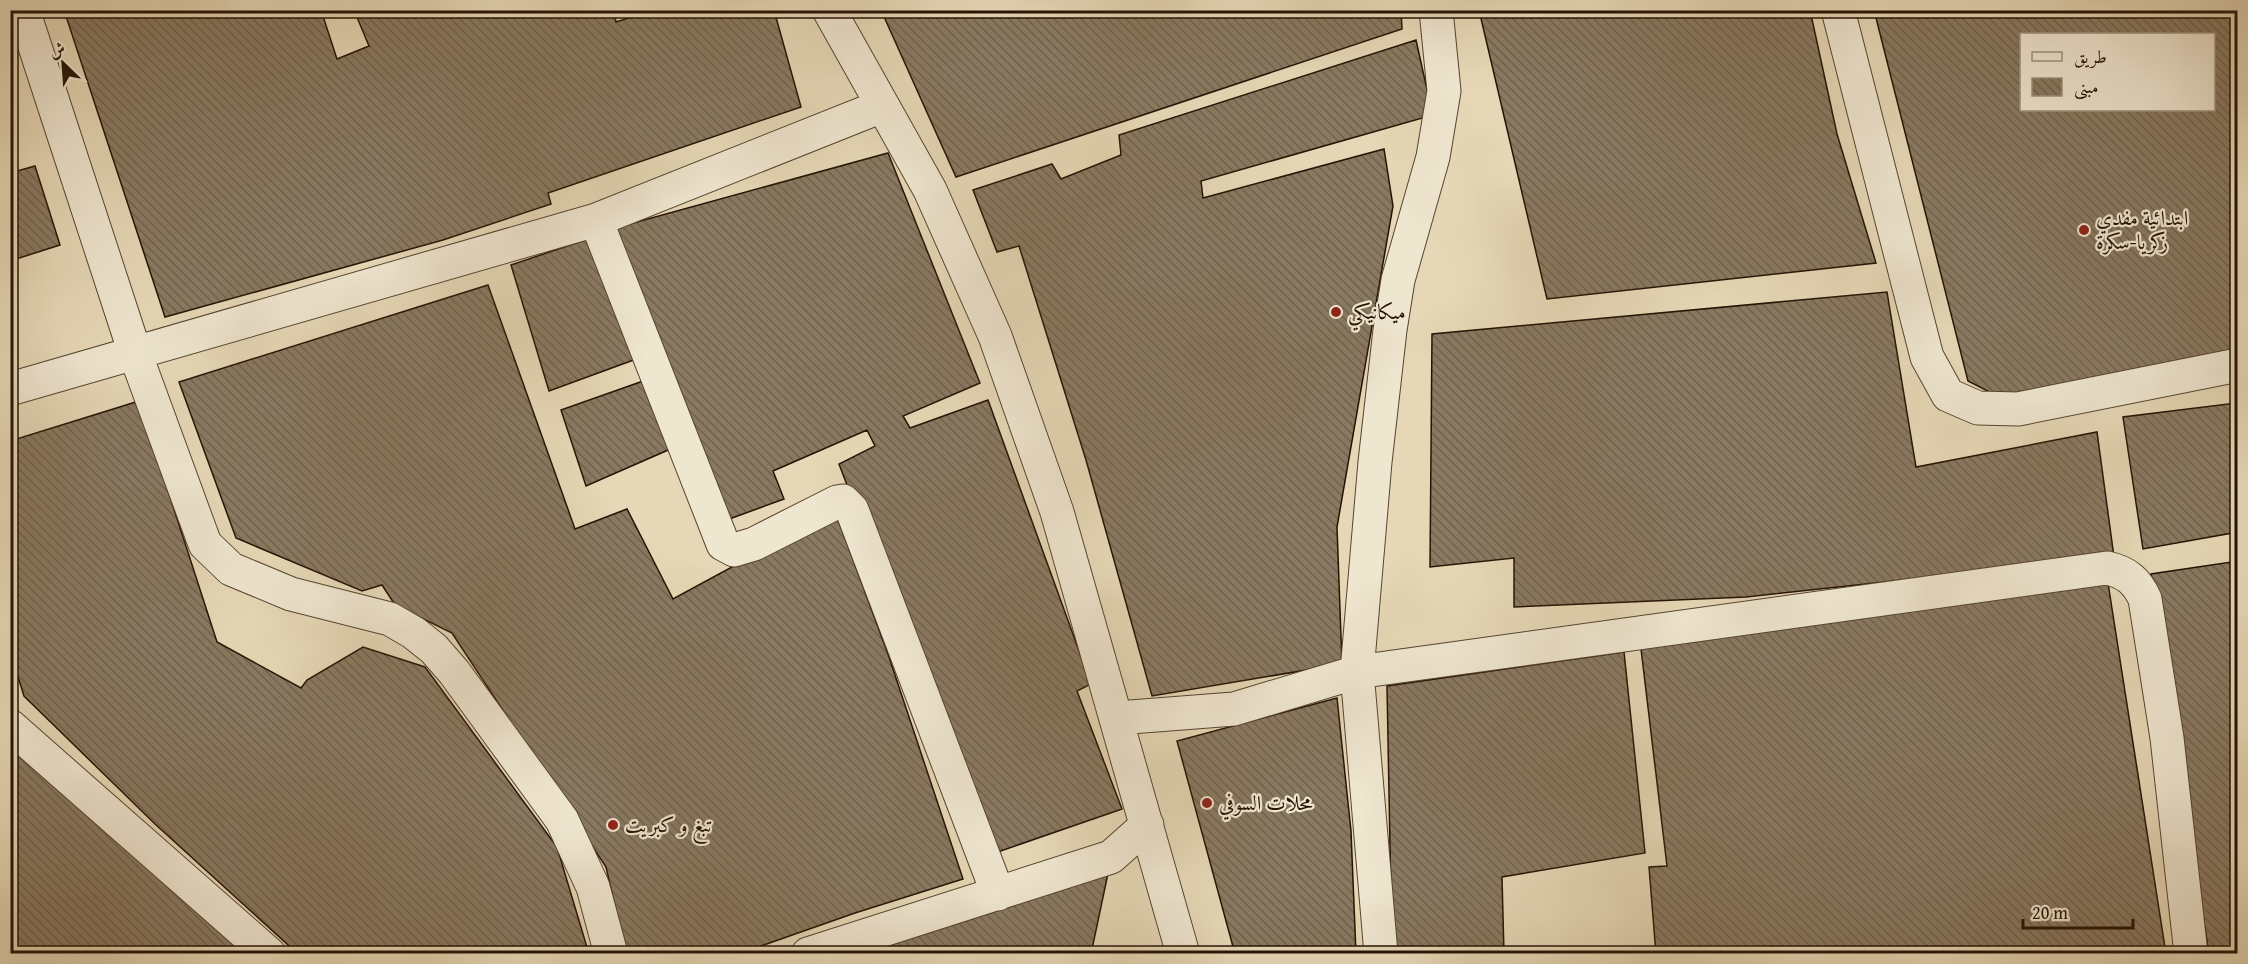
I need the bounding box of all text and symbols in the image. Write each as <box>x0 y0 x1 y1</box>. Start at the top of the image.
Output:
north arrow <box>33 33 93 93</box>
legend <box>2020 33 2215 111</box>
text: ش <box>44 35 69 64</box>
text: طريق <box>2074 43 2107 70</box>
text: مبنى <box>2074 73 2099 100</box>
place label: ابتدائية مفدي زكريا-سكرة <box>2096 202 2188 257</box>
marker: ابتدائية مفدي زكريا-سكرة <box>2077 223 2091 237</box>
place label: ميكانيكي <box>1348 296 1406 331</box>
marker: ميكانيكي <box>1329 305 1343 319</box>
place label: محلات السوفي <box>1219 787 1313 820</box>
marker: محلات السوفي <box>1200 796 1214 810</box>
place label: تبغ و كبريت <box>625 809 713 844</box>
marker: تبغ و كبريت <box>606 818 620 832</box>
scale bar <box>2023 892 2132 930</box>
text: 20 m <box>2032 899 2068 926</box>

